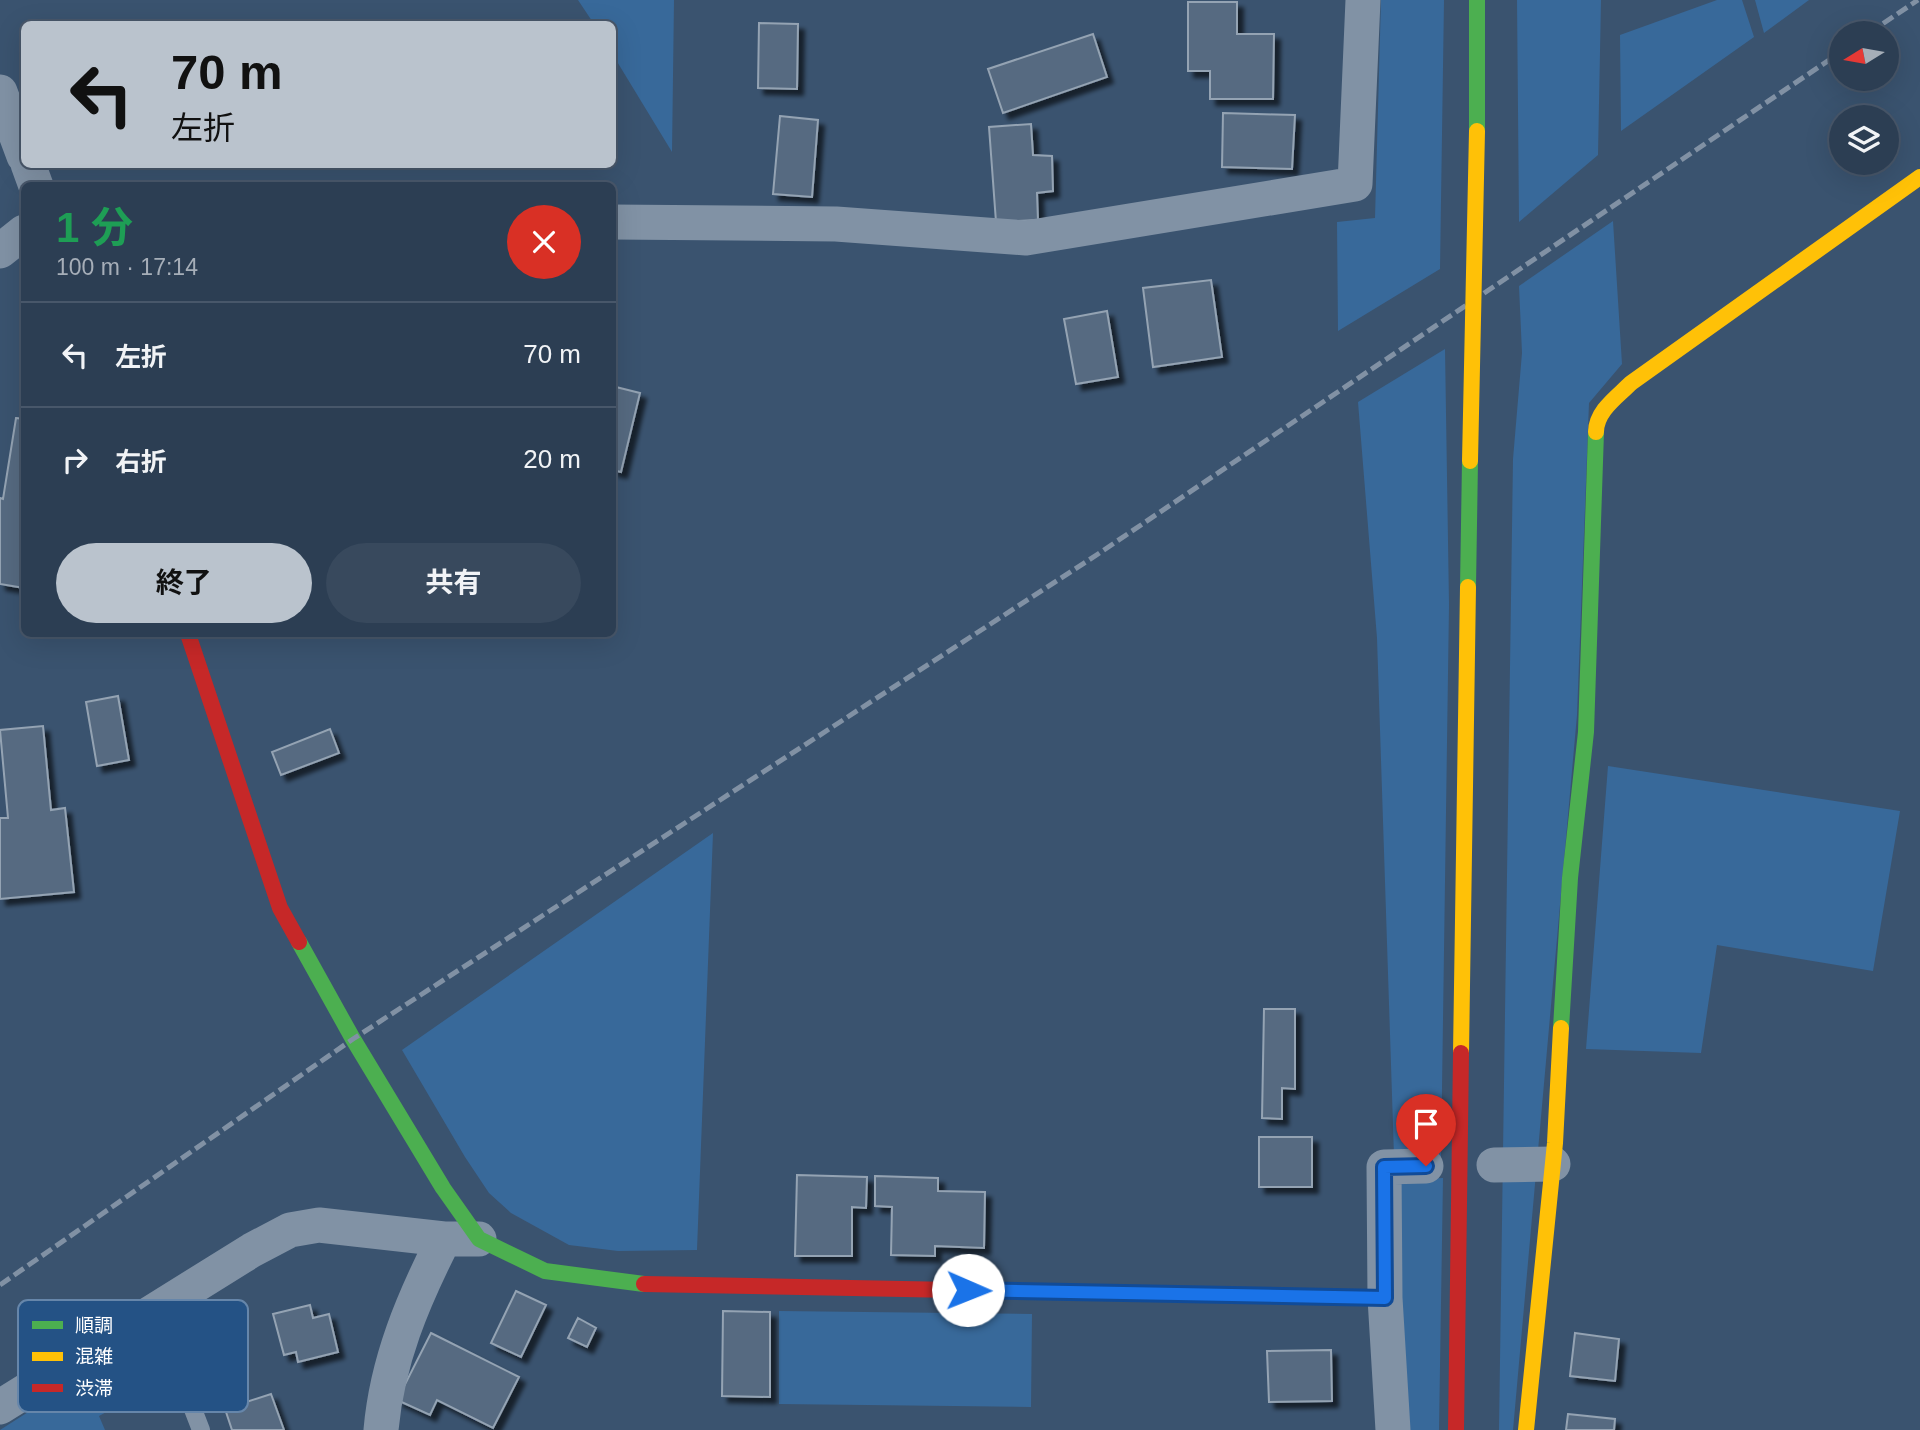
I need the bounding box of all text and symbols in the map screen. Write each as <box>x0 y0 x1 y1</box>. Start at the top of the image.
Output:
north arrow <box>1829 21 1899 91</box>
map controls <box>1829 21 1899 175</box>
text: 70 m <box>171 45 283 99</box>
icon: left <box>56 49 147 140</box>
button: layers <box>1829 105 1899 175</box>
text: 左折 <box>171 110 235 146</box>
text: 1 分 <box>56 204 133 251</box>
button: close <box>507 205 581 279</box>
text: 100 m · 17:14 <box>56 254 198 280</box>
icon: left <box>56 336 94 374</box>
text: 70 m <box>523 339 581 369</box>
text: 左折 <box>115 342 167 372</box>
icon: right <box>56 441 94 479</box>
text: 20 m <box>523 444 581 474</box>
text: 右折 <box>115 447 167 477</box>
button: 終了 <box>56 543 312 623</box>
button: 共有 <box>326 543 581 623</box>
pin <box>1396 1094 1456 1166</box>
icon: arrive <box>1407 1105 1445 1143</box>
position arrow <box>931 1253 1005 1327</box>
legend <box>18 1300 248 1412</box>
text: 順調 <box>75 1315 113 1336</box>
text: 混雑 <box>75 1346 113 1367</box>
text: 渋滞 <box>75 1378 113 1399</box>

